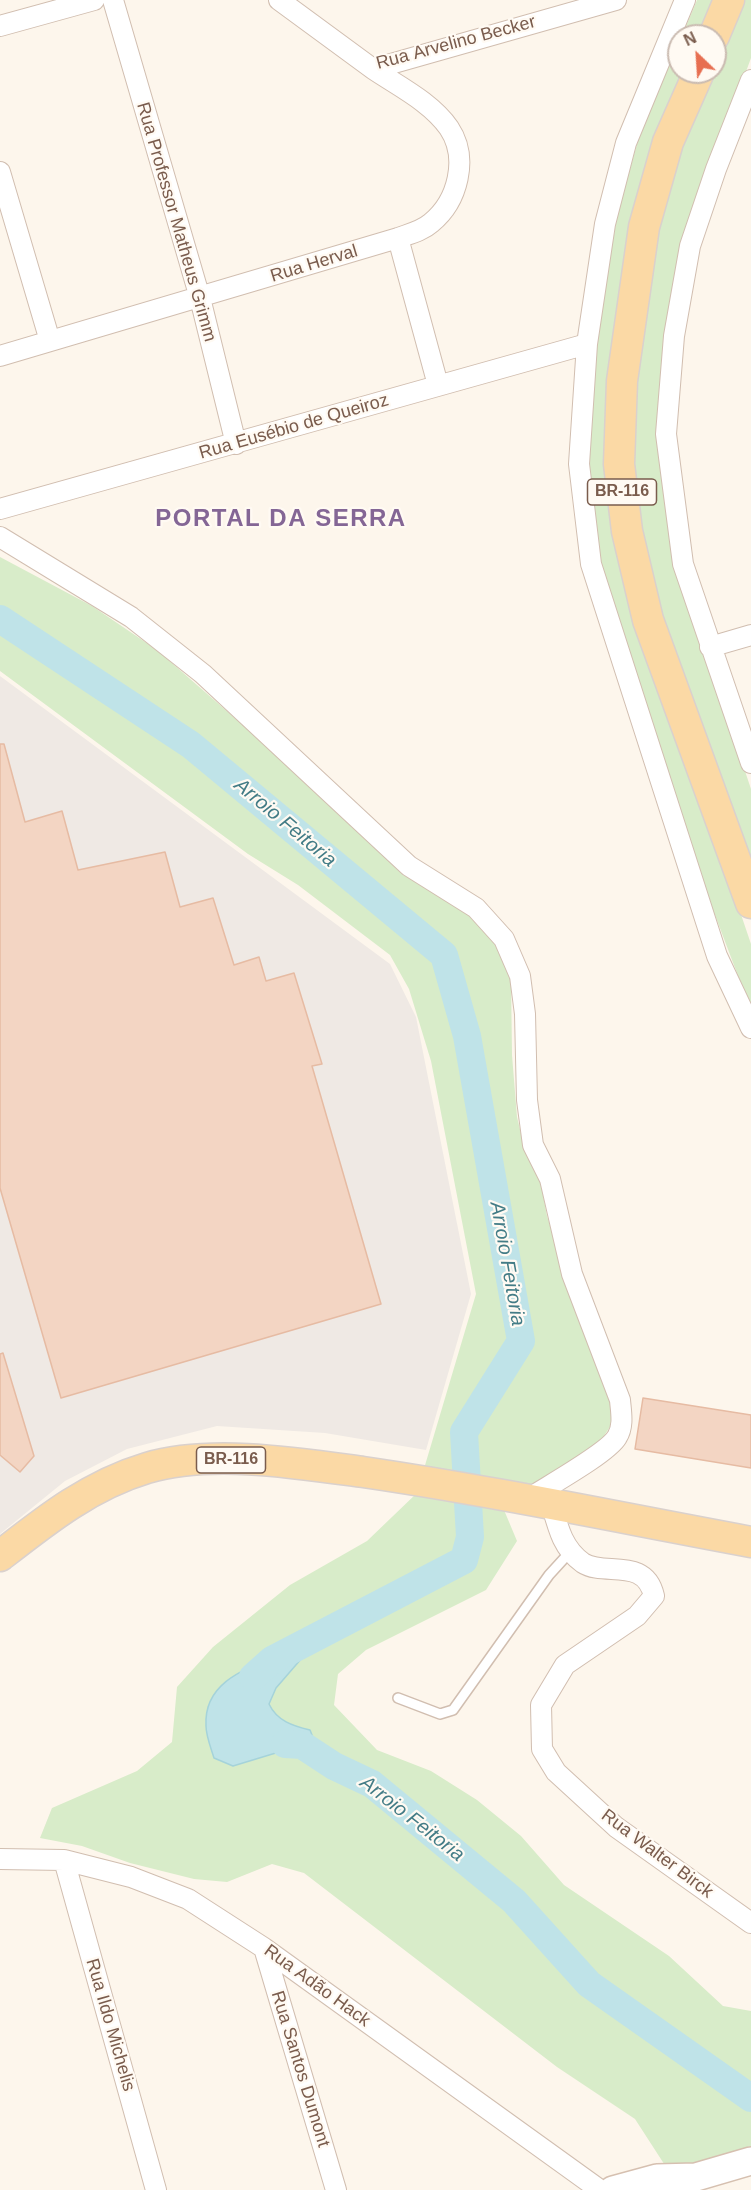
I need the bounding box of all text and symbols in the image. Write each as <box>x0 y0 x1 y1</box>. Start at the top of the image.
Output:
street label: Rua Arvelino Becker <box>374 11 538 75</box>
north arrow <box>667 24 727 84</box>
text: N <box>681 29 699 49</box>
street label: Rua Professor Matheus Grimm <box>131 100 221 344</box>
street label: Rua Herval <box>268 241 360 287</box>
street label: Rua Eusébio de Queiroz <box>197 390 391 464</box>
road number: BR-116 <box>588 479 656 505</box>
district label: PORTAL DA SERRA <box>155 505 407 533</box>
water label: Arroio Feitoria <box>229 773 341 873</box>
water label: Arroio Feitoria <box>484 1200 530 1328</box>
road number: BR-116 <box>196 1447 266 1473</box>
water label: Arroio Feitoria <box>355 1771 469 1867</box>
street label: Rua Walter Birck <box>597 1805 717 1903</box>
street label: Rua Adão Hack <box>260 1940 374 2032</box>
street label: Rua Ildo Michelis <box>81 1956 139 2094</box>
street label: Rua Santos Dumont <box>266 1988 334 2150</box>

